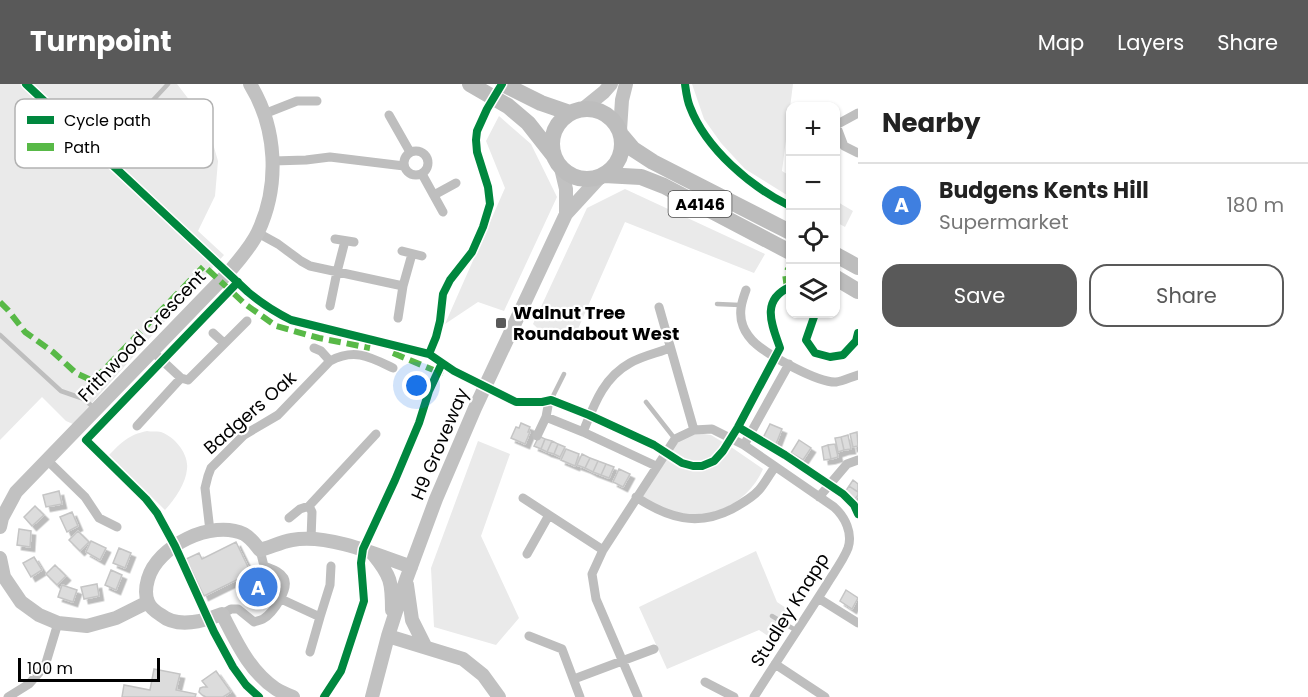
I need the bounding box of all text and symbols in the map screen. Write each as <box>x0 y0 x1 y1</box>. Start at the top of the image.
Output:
text: Turnpoint <box>30 22 172 61</box>
text: Map <box>1038 28 1084 57</box>
text: Layers <box>1117 28 1184 57</box>
text: Share <box>1217 28 1278 57</box>
legend <box>15 99 213 168</box>
map controls <box>786 102 840 318</box>
button: + <box>786 102 840 156</box>
text: Nearby <box>882 105 980 141</box>
text: Cycle path <box>64 109 151 132</box>
text: Path <box>64 136 100 159</box>
button: − <box>786 156 840 210</box>
text: Budgens Kents Hill <box>939 175 1149 206</box>
road number: A4146 <box>668 191 732 217</box>
text: A <box>894 191 909 219</box>
text: 180 m <box>1226 191 1284 219</box>
text: Supermarket <box>939 208 1068 236</box>
button: locate <box>786 210 840 264</box>
street label: Frithwood Crescent <box>72 264 211 407</box>
button: layers <box>786 264 840 318</box>
button: Save <box>882 264 1077 327</box>
button: Share <box>1089 264 1284 327</box>
place label: Walnut Tree Roundabout West <box>513 300 679 346</box>
marker: Walnut Tree Roundabout West <box>494 316 508 330</box>
street label: Badgers Oak <box>198 365 302 460</box>
your location <box>402 371 431 400</box>
street label: H9 Groveway <box>405 384 474 504</box>
street label: Studley Knapp <box>744 548 835 672</box>
pin: A <box>238 564 278 610</box>
scale bar <box>18 655 160 682</box>
text: 100 m <box>27 657 73 680</box>

